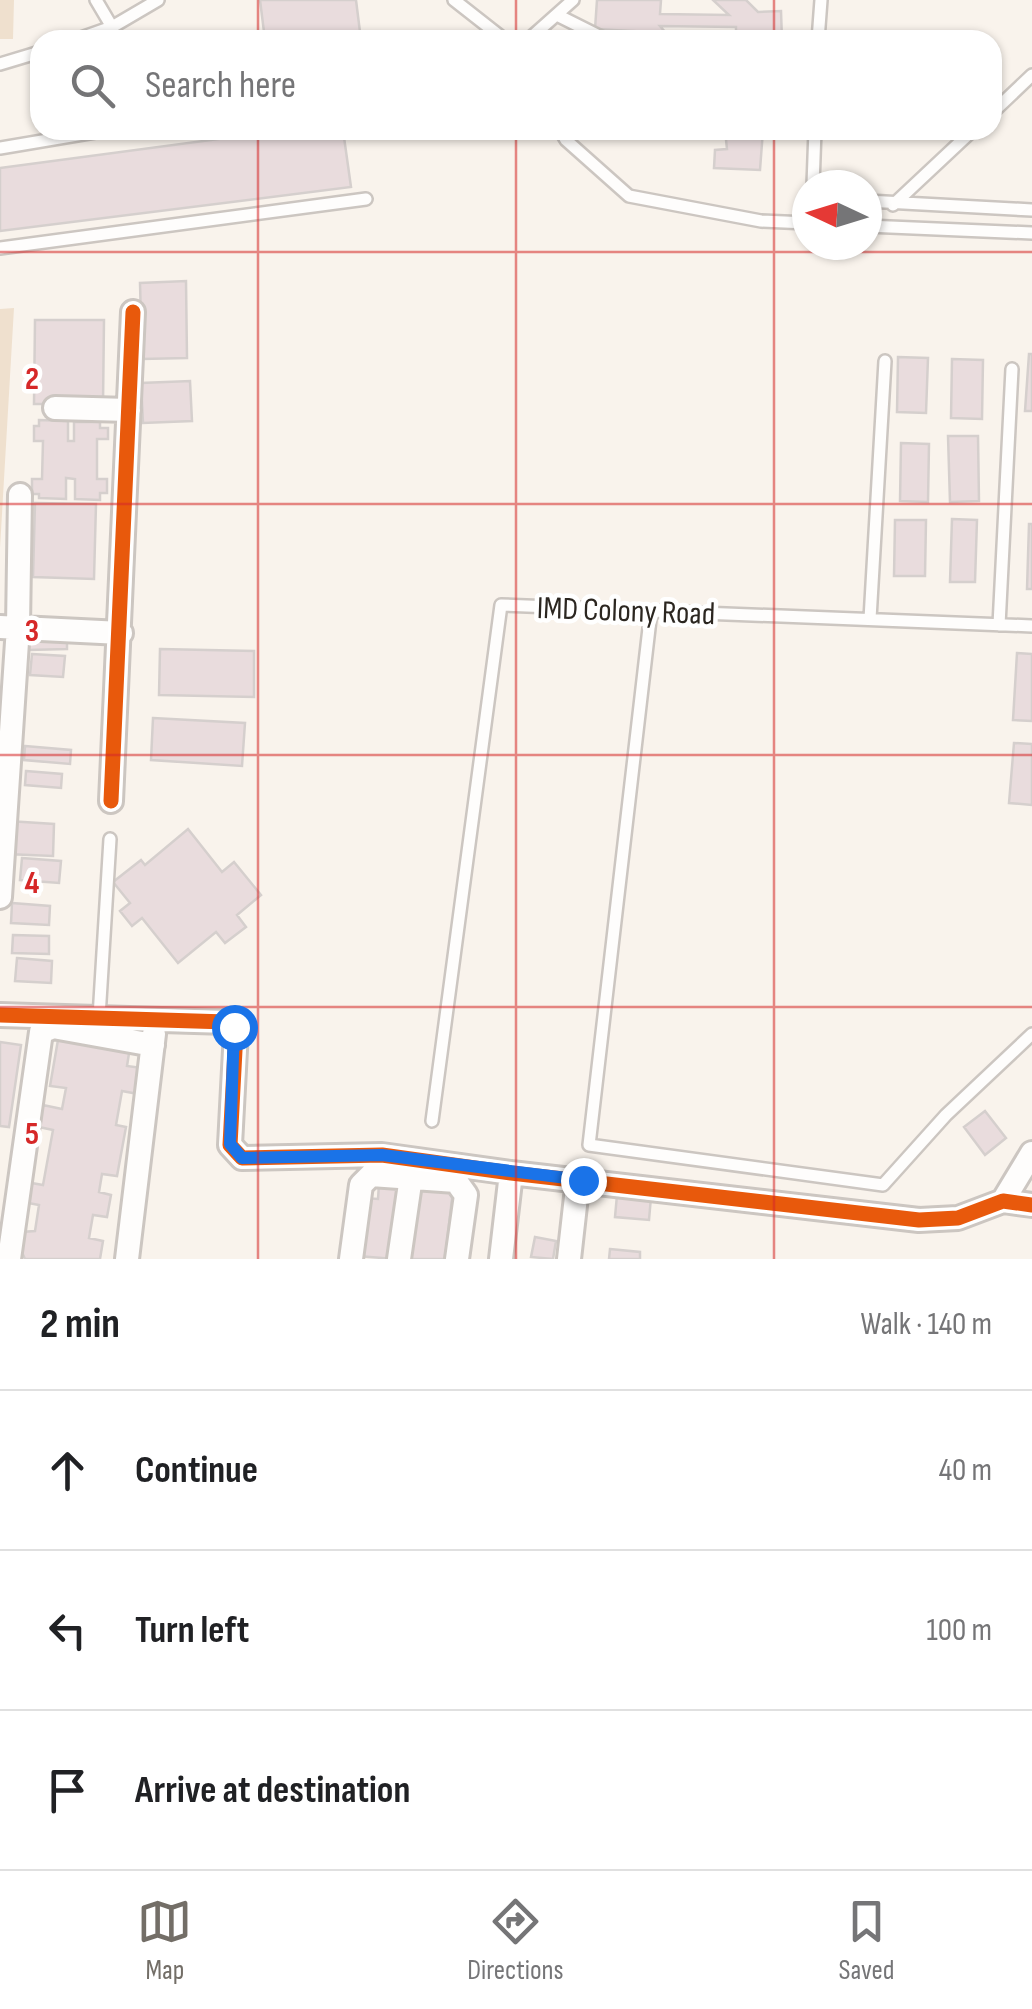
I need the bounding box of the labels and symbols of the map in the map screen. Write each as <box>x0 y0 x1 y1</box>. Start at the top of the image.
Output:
north arrow <box>792 170 882 260</box>
text: 2 <box>25 360 39 399</box>
street label: IMD Colony Road <box>536 589 716 634</box>
text: 3 <box>25 612 39 651</box>
text: 4 <box>25 864 40 903</box>
route start <box>212 1005 258 1051</box>
text: 5 <box>25 1115 39 1154</box>
route end <box>561 1158 607 1204</box>

